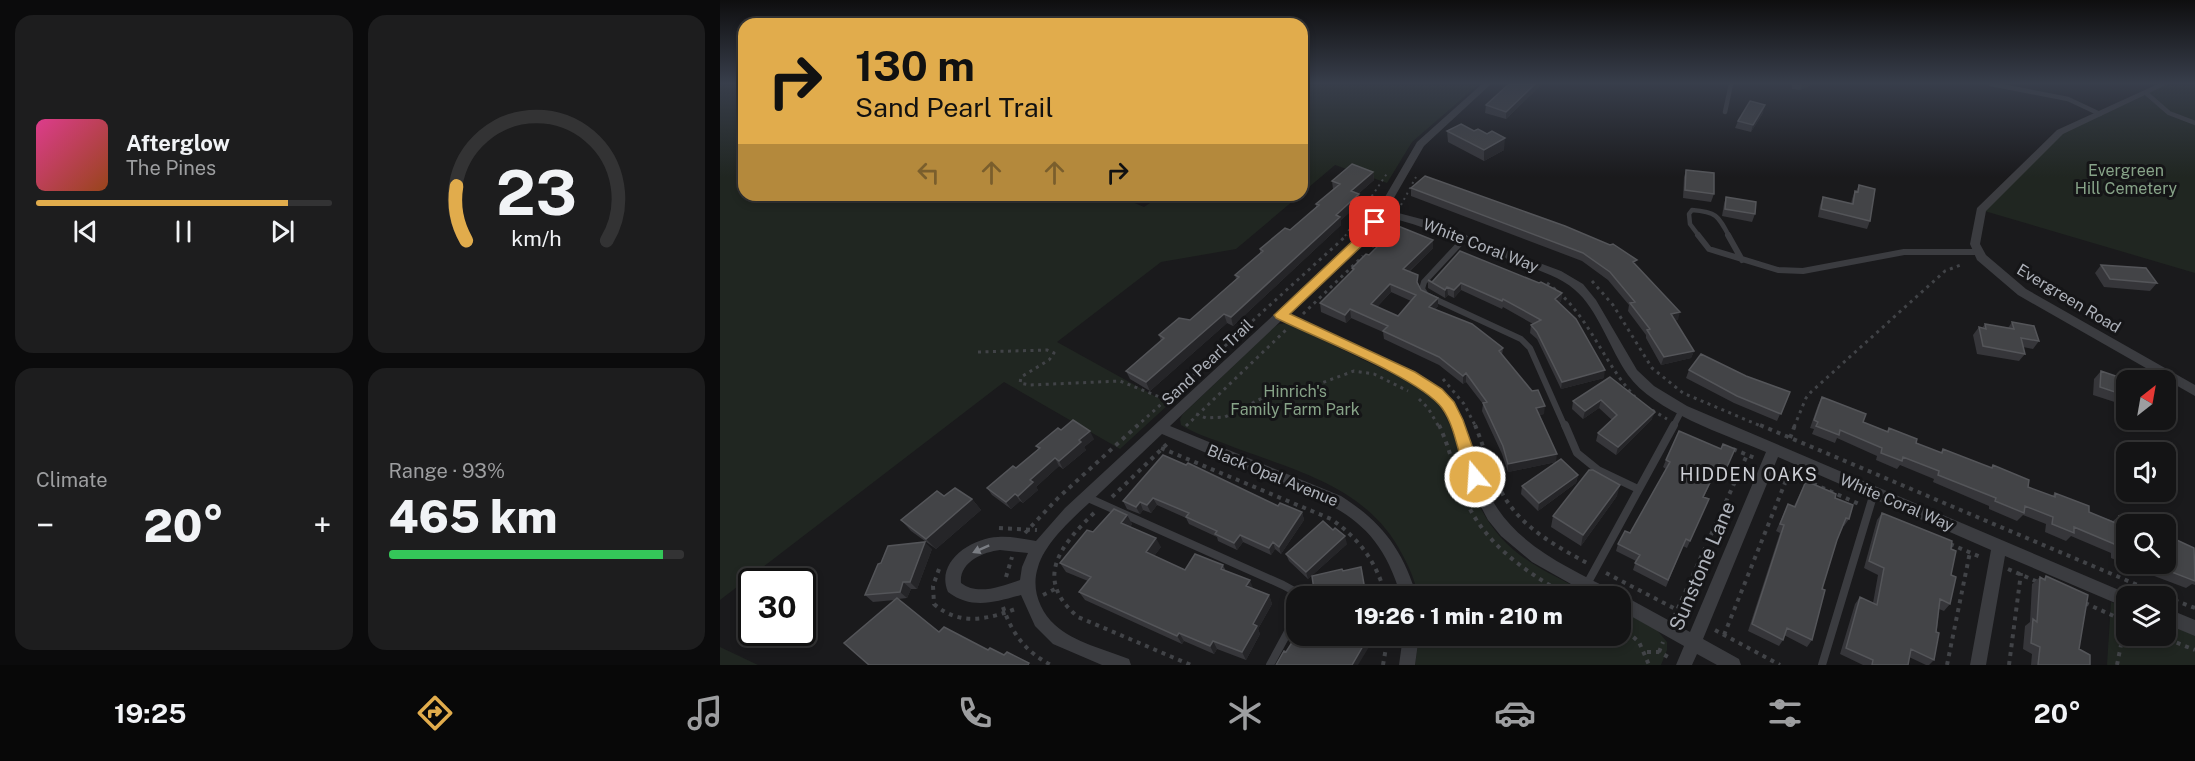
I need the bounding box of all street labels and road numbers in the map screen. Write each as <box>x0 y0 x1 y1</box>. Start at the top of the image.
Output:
street label: White Coral Way <box>1420 215 1542 276</box>
street label: Evergreen Road <box>2013 260 2124 337</box>
street label: Sand Pearl Trail <box>1158 315 1257 409</box>
street label: Black Opal Avenue <box>1205 441 1341 510</box>
street label: White Coral Way <box>1837 470 1957 535</box>
street label: Sunstone Lane <box>1664 498 1740 634</box>

